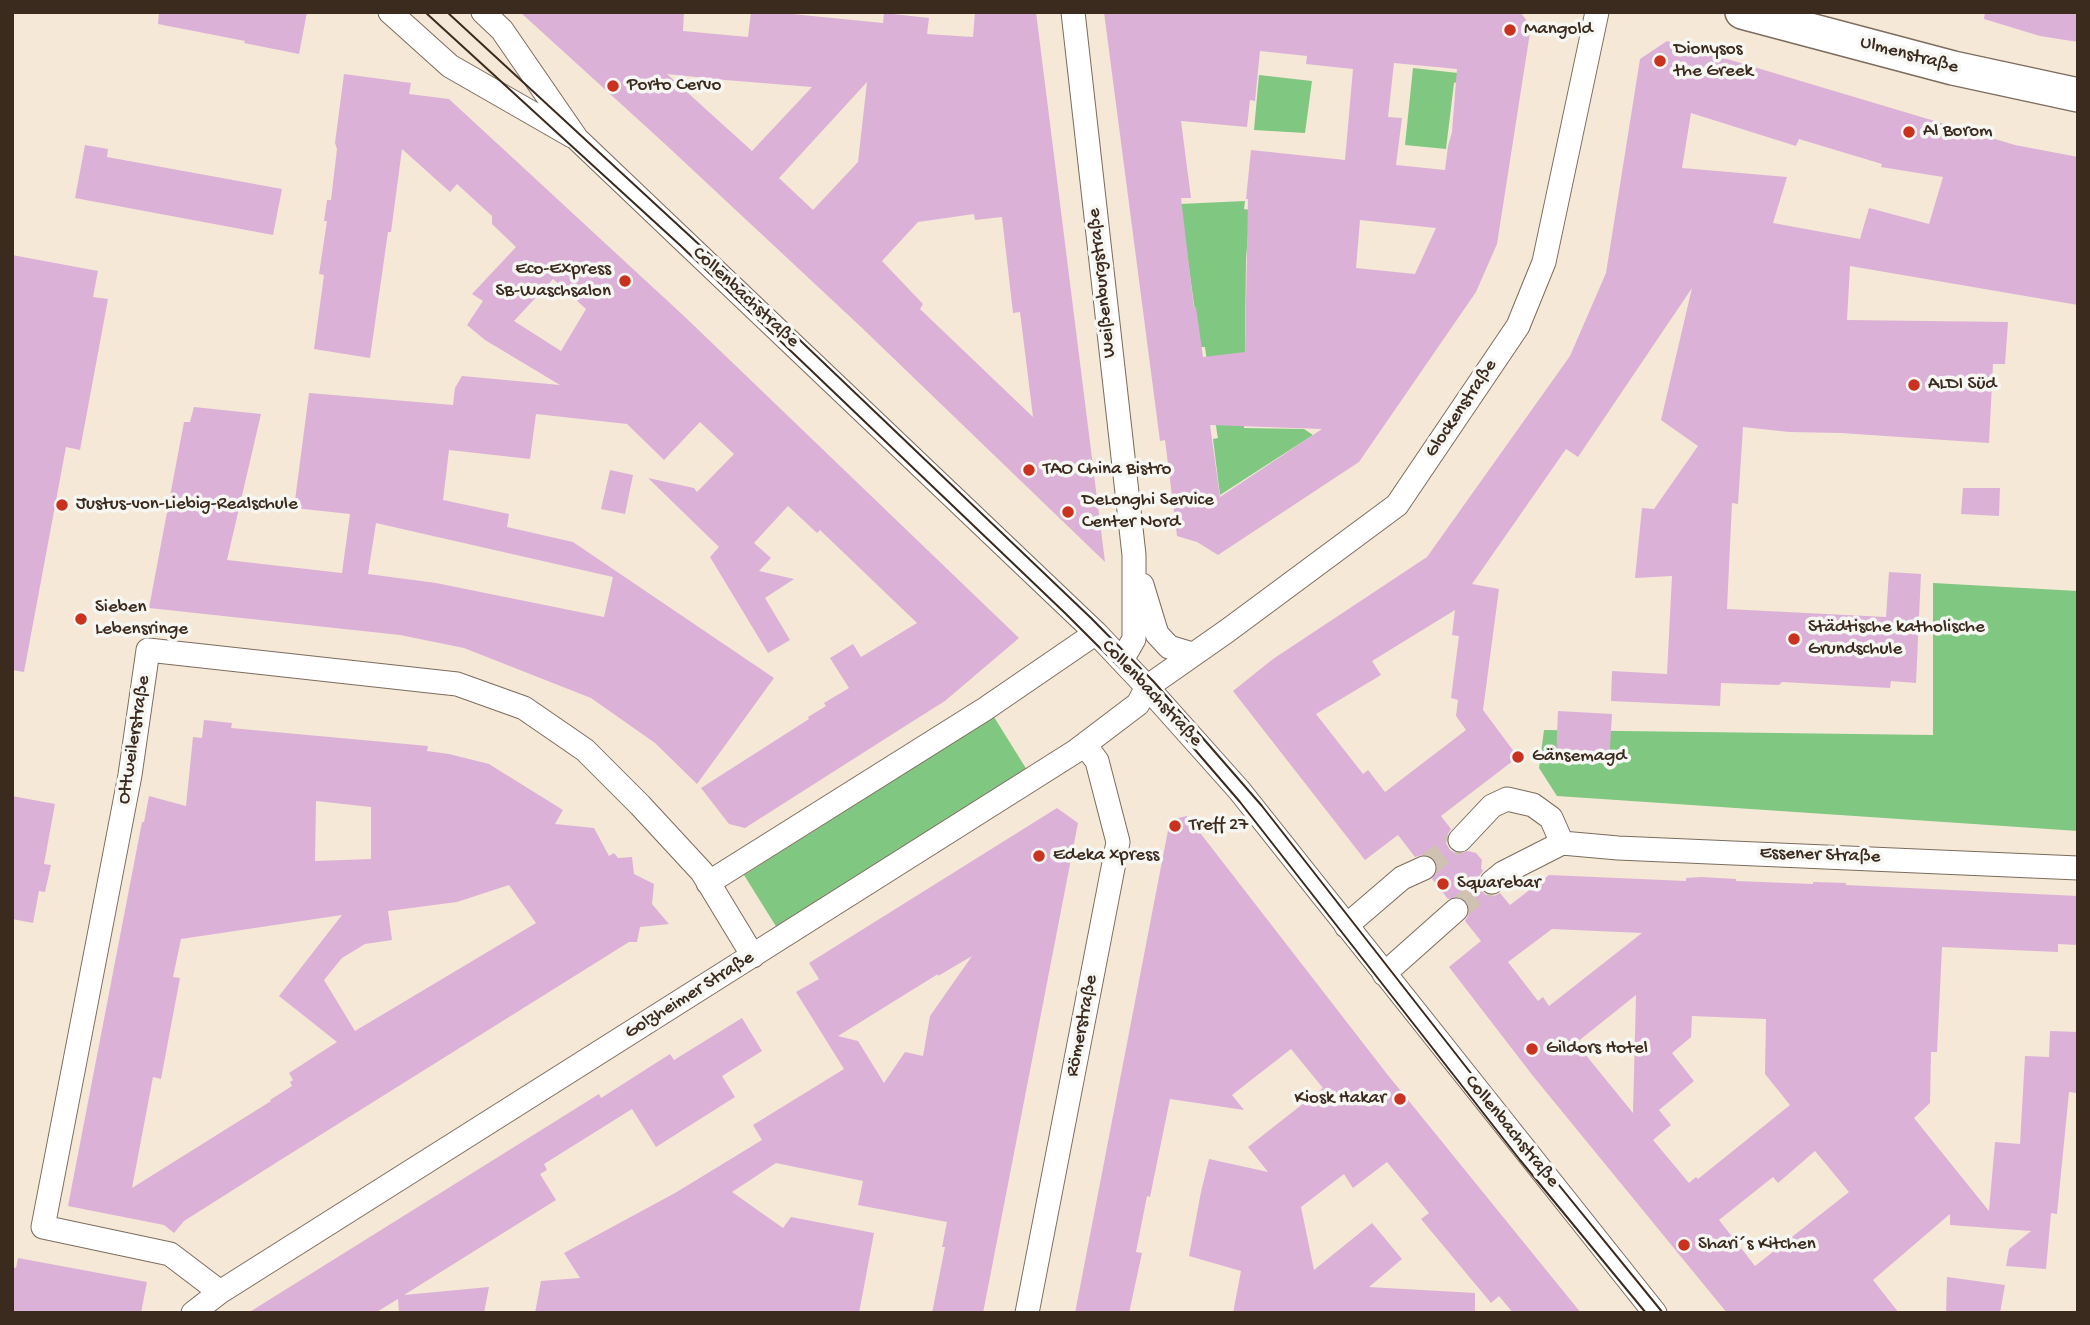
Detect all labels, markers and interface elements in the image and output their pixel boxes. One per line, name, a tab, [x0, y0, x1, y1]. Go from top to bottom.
place label: Mangold	[1524, 19, 1593, 41]
marker: Mangold	[1502, 22, 1518, 38]
street label: Ulmenstraße	[1857, 32, 1961, 80]
place label: Dionysos the Greek	[1674, 39, 1753, 83]
marker: Dionysos the Greek	[1652, 53, 1668, 69]
place label: Porto Cervo	[627, 75, 721, 97]
marker: Porto Cervo	[605, 78, 621, 94]
place label: Al Borom	[1923, 121, 1993, 143]
marker: Al Borom	[1901, 124, 1917, 140]
street label: Weißenburgstraße	[1084, 207, 1122, 359]
street label: Collenbachstraße	[687, 243, 803, 353]
place label: Eco-Express SB-Waschsalon	[496, 259, 611, 303]
marker: Eco-Express SB-Waschsalon	[617, 273, 633, 289]
street label: Glockenstraße	[1421, 356, 1503, 462]
place label: ALDI Süd	[1928, 374, 1996, 396]
marker: ALDI Süd	[1906, 377, 1922, 393]
place label: TAO China Bistro	[1043, 459, 1171, 481]
marker: TAO China Bistro	[1021, 462, 1037, 478]
place label: DeLonghi Service Center Nord	[1082, 490, 1214, 534]
place label: Justus-von-Liebig-Realschule	[76, 494, 298, 516]
marker: Justus-von-Liebig-Realschule	[54, 497, 70, 513]
marker: DeLonghi Service Center Nord	[1060, 504, 1076, 520]
place label: Sieben Lebensringe	[95, 597, 188, 641]
marker: Sieben Lebensringe	[73, 611, 89, 627]
place label: Städtische katholische Grundschule	[1808, 617, 1985, 661]
marker: Städtische katholische Grundschule	[1786, 631, 1802, 647]
street label: Collenbachstraße	[1096, 636, 1206, 752]
street label: Ottweilerstraße	[114, 674, 156, 806]
place label: Gänsemagd	[1532, 746, 1626, 768]
marker: Gänsemagd	[1510, 749, 1526, 765]
place label: Treff 27	[1189, 815, 1248, 837]
marker: Treff 27	[1167, 818, 1183, 834]
street label: Essener Straße	[1759, 842, 1881, 870]
place label: Edeka xpress	[1053, 845, 1159, 867]
marker: Edeka xpress	[1031, 848, 1047, 864]
place label: Squarebar	[1457, 873, 1540, 895]
marker: Squarebar	[1435, 876, 1451, 892]
street label: Golzheimer Straße	[621, 947, 759, 1045]
street label: Römerstraße	[1062, 973, 1104, 1079]
place label: Gildors Hotel	[1546, 1038, 1648, 1060]
marker: Gildors Hotel	[1524, 1041, 1540, 1057]
street label: Collenbachstraße	[1459, 1071, 1563, 1193]
place label: Kiosk Hakar	[1294, 1088, 1386, 1110]
marker: Kiosk Hakar	[1392, 1091, 1408, 1107]
place label: Shari´s Kitchen	[1698, 1234, 1816, 1256]
marker: Shari´s Kitchen	[1676, 1237, 1692, 1253]

